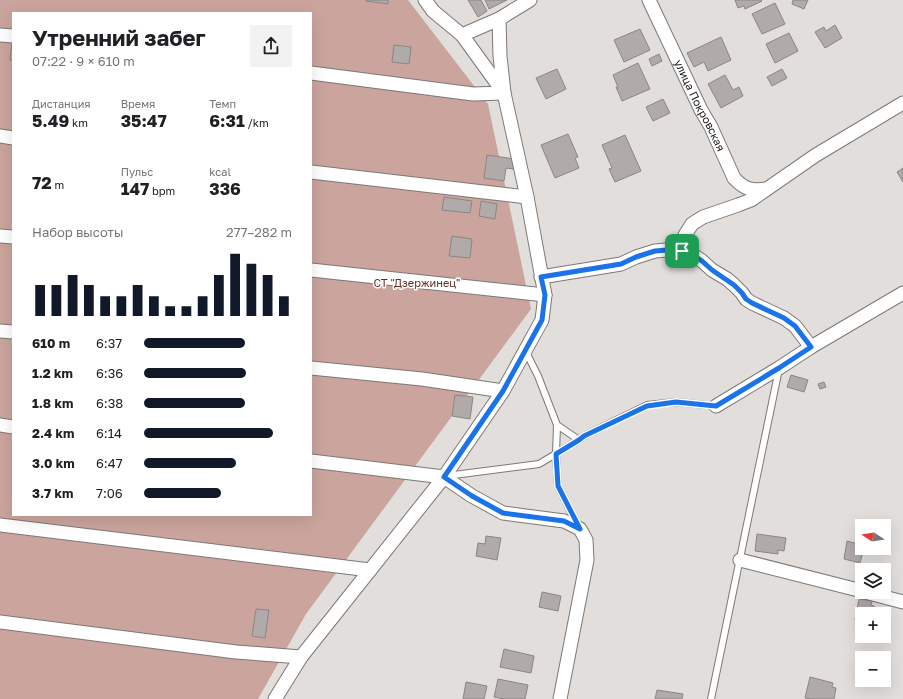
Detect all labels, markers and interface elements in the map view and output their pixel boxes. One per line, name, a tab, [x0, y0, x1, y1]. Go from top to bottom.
text: Утренний забег	[32, 24, 206, 51]
button: share	[250, 25, 292, 67]
text: 07:22 · 9 × 610 m	[32, 53, 135, 69]
street label: улица Покровская	[672, 57, 728, 153]
text: Дистанция	[32, 97, 91, 110]
text: Время	[121, 97, 155, 110]
text: Темп	[209, 97, 236, 110]
text: 5.49	[32, 110, 69, 131]
text: 35:47	[121, 110, 167, 131]
text: 6:31	[209, 110, 245, 131]
text: km	[69, 116, 88, 129]
text: /km	[245, 116, 269, 129]
text: Пульс	[121, 165, 153, 178]
text: kcal	[209, 165, 231, 178]
text: 72	[32, 172, 52, 193]
text: m	[52, 178, 64, 191]
text: 147	[121, 178, 149, 199]
text: 336	[209, 178, 241, 199]
text: bpm	[149, 184, 175, 197]
text: Набор высоты	[32, 224, 123, 240]
text: 277–282 m	[226, 224, 292, 240]
pin	[665, 234, 699, 268]
icon: arrive	[671, 240, 693, 262]
park label: СТ "Дзержинец"	[374, 276, 460, 289]
text: 610 m	[32, 335, 70, 351]
text: 6:37	[96, 335, 122, 351]
text: 1.2 km	[32, 365, 73, 381]
text: 6:36	[96, 365, 123, 381]
text: 1.8 km	[32, 395, 73, 411]
text: 6:38	[96, 395, 123, 411]
text: 2.4 km	[32, 425, 74, 441]
text: 6:14	[96, 425, 122, 441]
text: 3.0 km	[32, 455, 75, 471]
text: 6:47	[96, 455, 123, 471]
text: 3.7 km	[32, 485, 73, 501]
text: 7:06	[96, 485, 123, 501]
north arrow	[855, 519, 891, 555]
map controls	[855, 519, 891, 687]
button: layers	[855, 563, 891, 599]
button: +	[855, 607, 891, 643]
button: −	[855, 651, 891, 687]

